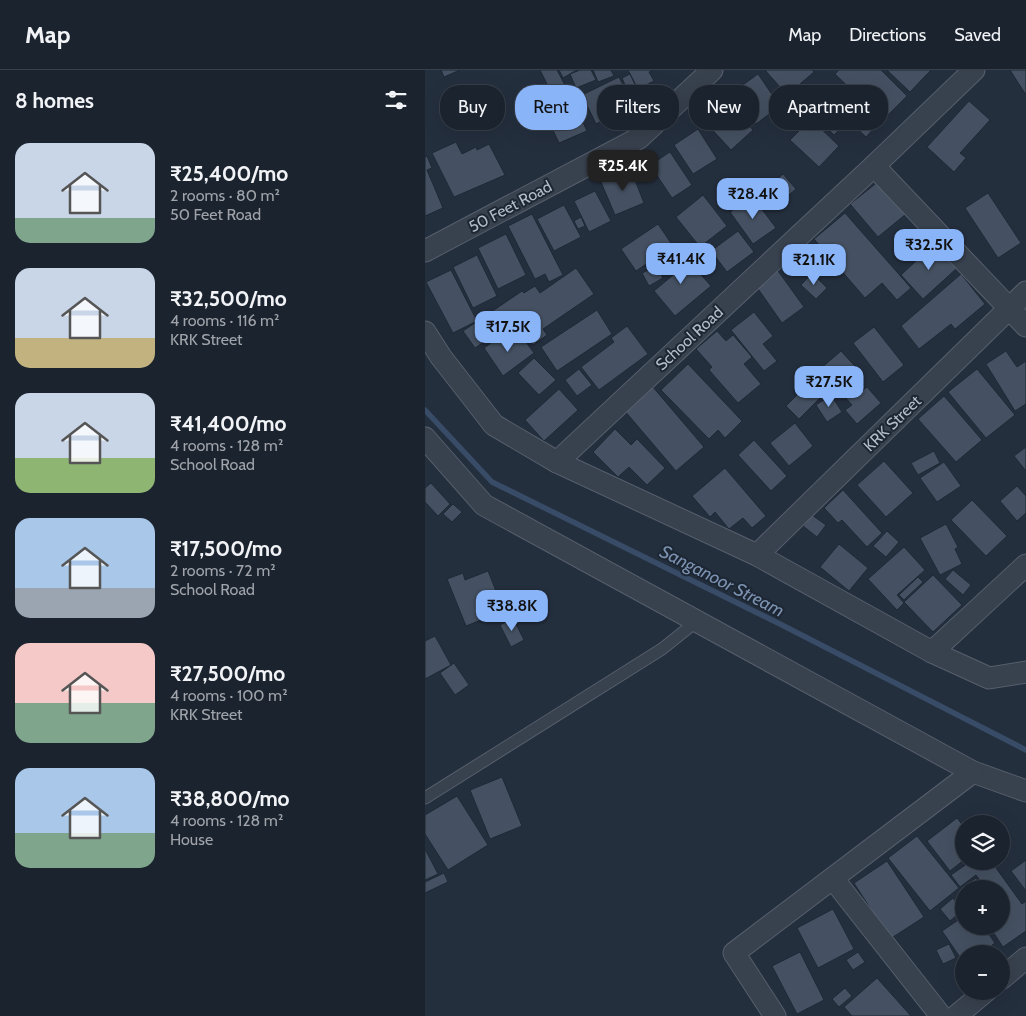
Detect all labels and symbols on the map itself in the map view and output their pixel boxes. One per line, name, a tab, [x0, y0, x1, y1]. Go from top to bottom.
pin: ₹25.4K	[582, 150, 664, 192]
street label: 50 Feet Road	[466, 177, 555, 236]
pin: ₹28.4K	[712, 178, 794, 220]
pin: ₹32.5K	[888, 228, 970, 271]
pin: ₹41.4K	[640, 242, 722, 285]
pin: ₹21.1K	[773, 244, 855, 286]
street label: School Road	[652, 302, 727, 374]
pin: ₹17.5K	[467, 310, 549, 353]
pin: ₹27.5K	[788, 366, 870, 408]
street label: KRK Street	[860, 391, 925, 455]
water label: Sanganoor Stream	[656, 540, 788, 622]
pin: ₹38.8K	[471, 590, 553, 632]

